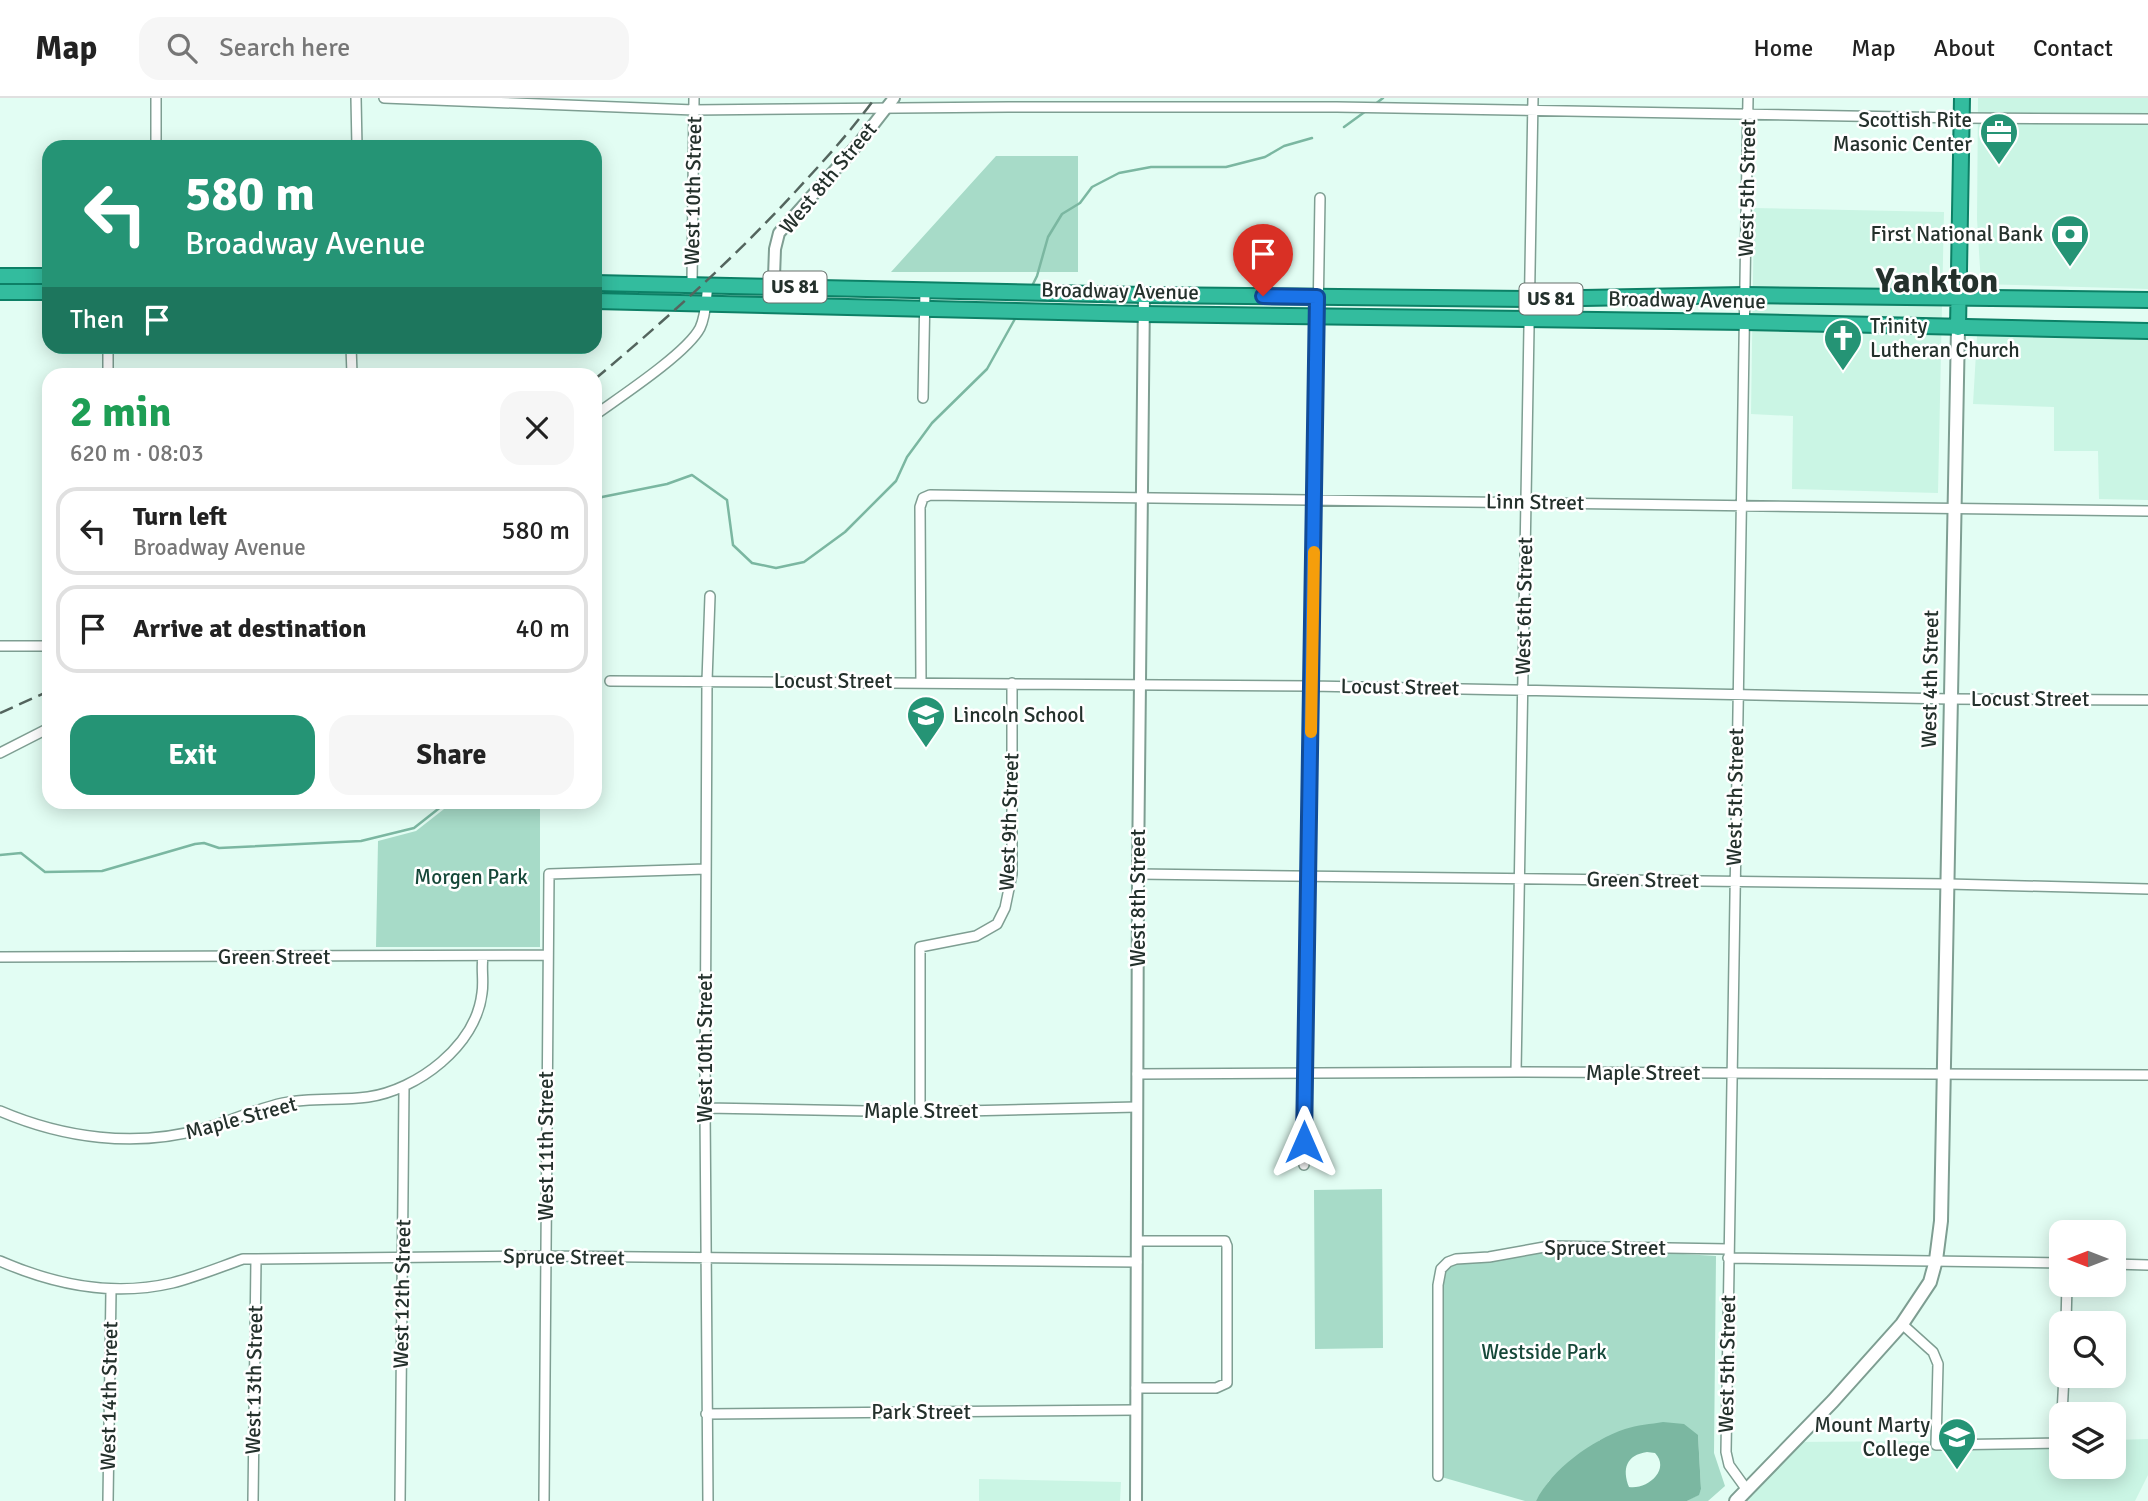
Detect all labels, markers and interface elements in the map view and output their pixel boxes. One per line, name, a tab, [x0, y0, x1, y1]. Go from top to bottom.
search box	[139, 17, 629, 80]
text: Map	[35, 28, 97, 69]
icon: search	[163, 29, 201, 67]
text: Search here	[219, 32, 350, 64]
text: Home	[1753, 33, 1813, 63]
text: Map	[1851, 33, 1896, 63]
text: About	[1934, 33, 1995, 63]
text: Contact	[2033, 33, 2113, 63]
place label: Scottish Rite Masonic Center	[1833, 107, 1972, 157]
office icon: Scottish Rite Masonic Center	[1978, 111, 2020, 166]
street label: West 10th Street	[679, 116, 707, 266]
street label: West 8th Street	[774, 117, 882, 239]
street label: West 5th Street	[1733, 119, 1761, 257]
text: 580 m	[185, 164, 315, 224]
icon: left	[70, 168, 161, 259]
bank icon: First National Bank	[2049, 213, 2091, 268]
place label: First National Bank	[1870, 221, 2043, 247]
text: Broadway Avenue	[185, 224, 425, 263]
pin	[1233, 224, 1293, 296]
icon: arrive	[1244, 235, 1282, 273]
district label: Yankton	[1875, 259, 1998, 302]
road number: US 81	[764, 272, 826, 302]
street label: Broadway Avenue	[1041, 277, 1199, 305]
road number: US 81	[1520, 284, 1582, 314]
street label: Broadway Avenue	[1608, 286, 1766, 314]
icon: arrive	[138, 301, 176, 339]
text: Then	[70, 304, 124, 336]
place label: Trinity Lutheran Church	[1870, 313, 2020, 363]
church icon: Trinity Lutheran Church	[1822, 317, 1864, 372]
text: 2 min	[70, 387, 171, 438]
button: close	[500, 391, 574, 465]
text: 620 m · 08:03	[70, 439, 204, 468]
street label: Linn Street	[1486, 488, 1584, 516]
text: Turn left	[133, 501, 227, 533]
icon: left	[74, 512, 112, 550]
text: 580 m	[501, 515, 570, 547]
text: Broadway Avenue	[133, 533, 306, 562]
street label: West 6th Street	[1510, 537, 1538, 675]
icon: arrive	[74, 610, 112, 648]
street label: West 4th Street	[1916, 610, 1944, 748]
text: Arrive at destination	[133, 613, 366, 645]
text: 40 m	[515, 613, 570, 645]
street label: Locust Street	[774, 668, 892, 694]
street label: Locust Street	[1340, 673, 1460, 701]
street label: Locust Street	[1971, 686, 2089, 712]
school or university icon: Lincoln School	[905, 694, 947, 749]
place label: Lincoln School	[953, 702, 1085, 728]
button: Exit	[70, 715, 315, 795]
button: Share	[329, 715, 574, 795]
street label: West 5th Street	[1721, 728, 1749, 866]
street label: West 9th Street	[994, 753, 1024, 891]
street label: West 8th Street	[1125, 829, 1151, 967]
park label: Morgen Park	[414, 864, 528, 890]
street label: Green Street	[1586, 866, 1700, 894]
street label: Green Street	[218, 944, 330, 970]
street label: West 10th Street	[692, 973, 718, 1123]
street label: Maple Street	[1586, 1060, 1700, 1086]
street label: West 11th Street	[533, 1071, 559, 1221]
street label: Maple Street	[182, 1091, 300, 1145]
street label: Maple Street	[864, 1098, 978, 1124]
position arrow	[1267, 1105, 1341, 1179]
street label: West 12th Street	[388, 1219, 416, 1369]
north arrow	[2049, 1220, 2126, 1297]
map controls	[2049, 1220, 2126, 1479]
street label: Spruce Street	[1544, 1235, 1666, 1261]
street label: Spruce Street	[503, 1243, 625, 1271]
street label: West 5th Street	[1713, 1295, 1741, 1433]
street label: West 13th Street	[240, 1305, 268, 1455]
button: search	[2049, 1311, 2126, 1388]
street label: West 14th Street	[95, 1321, 123, 1471]
park label: Westside Park	[1481, 1339, 1607, 1365]
street label: Park Street	[871, 1399, 971, 1425]
button: layers	[2049, 1402, 2126, 1479]
place label: Mount Marty College	[1814, 1412, 1930, 1462]
school or university icon: Mount Marty College	[1936, 1416, 1978, 1471]

